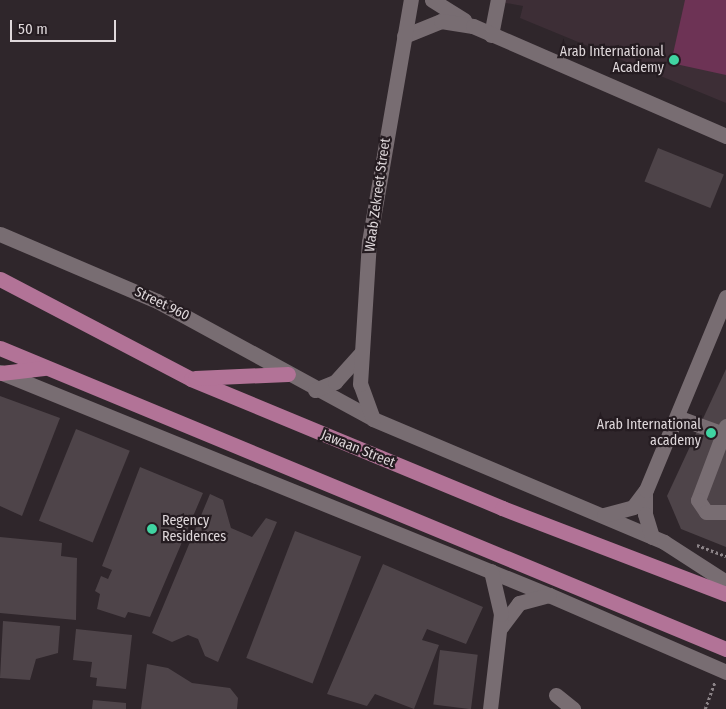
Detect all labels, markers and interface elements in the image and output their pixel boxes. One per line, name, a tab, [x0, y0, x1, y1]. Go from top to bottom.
scale bar	[12, 10, 119, 42]
text: 50 m	[18, 20, 48, 38]
place label: Arab International Academy	[560, 44, 664, 76]
marker: Arab International Academy	[668, 54, 680, 66]
street label: Waab Zekreet Street	[362, 137, 394, 253]
street label: Street 960	[132, 284, 192, 324]
place label: Arab International academy	[597, 417, 701, 450]
street label: Jawaan Street	[319, 427, 397, 471]
marker: Arab International academy	[705, 427, 717, 439]
place label: Regency Residences	[162, 513, 226, 546]
marker: Regency Residences	[146, 523, 158, 535]

